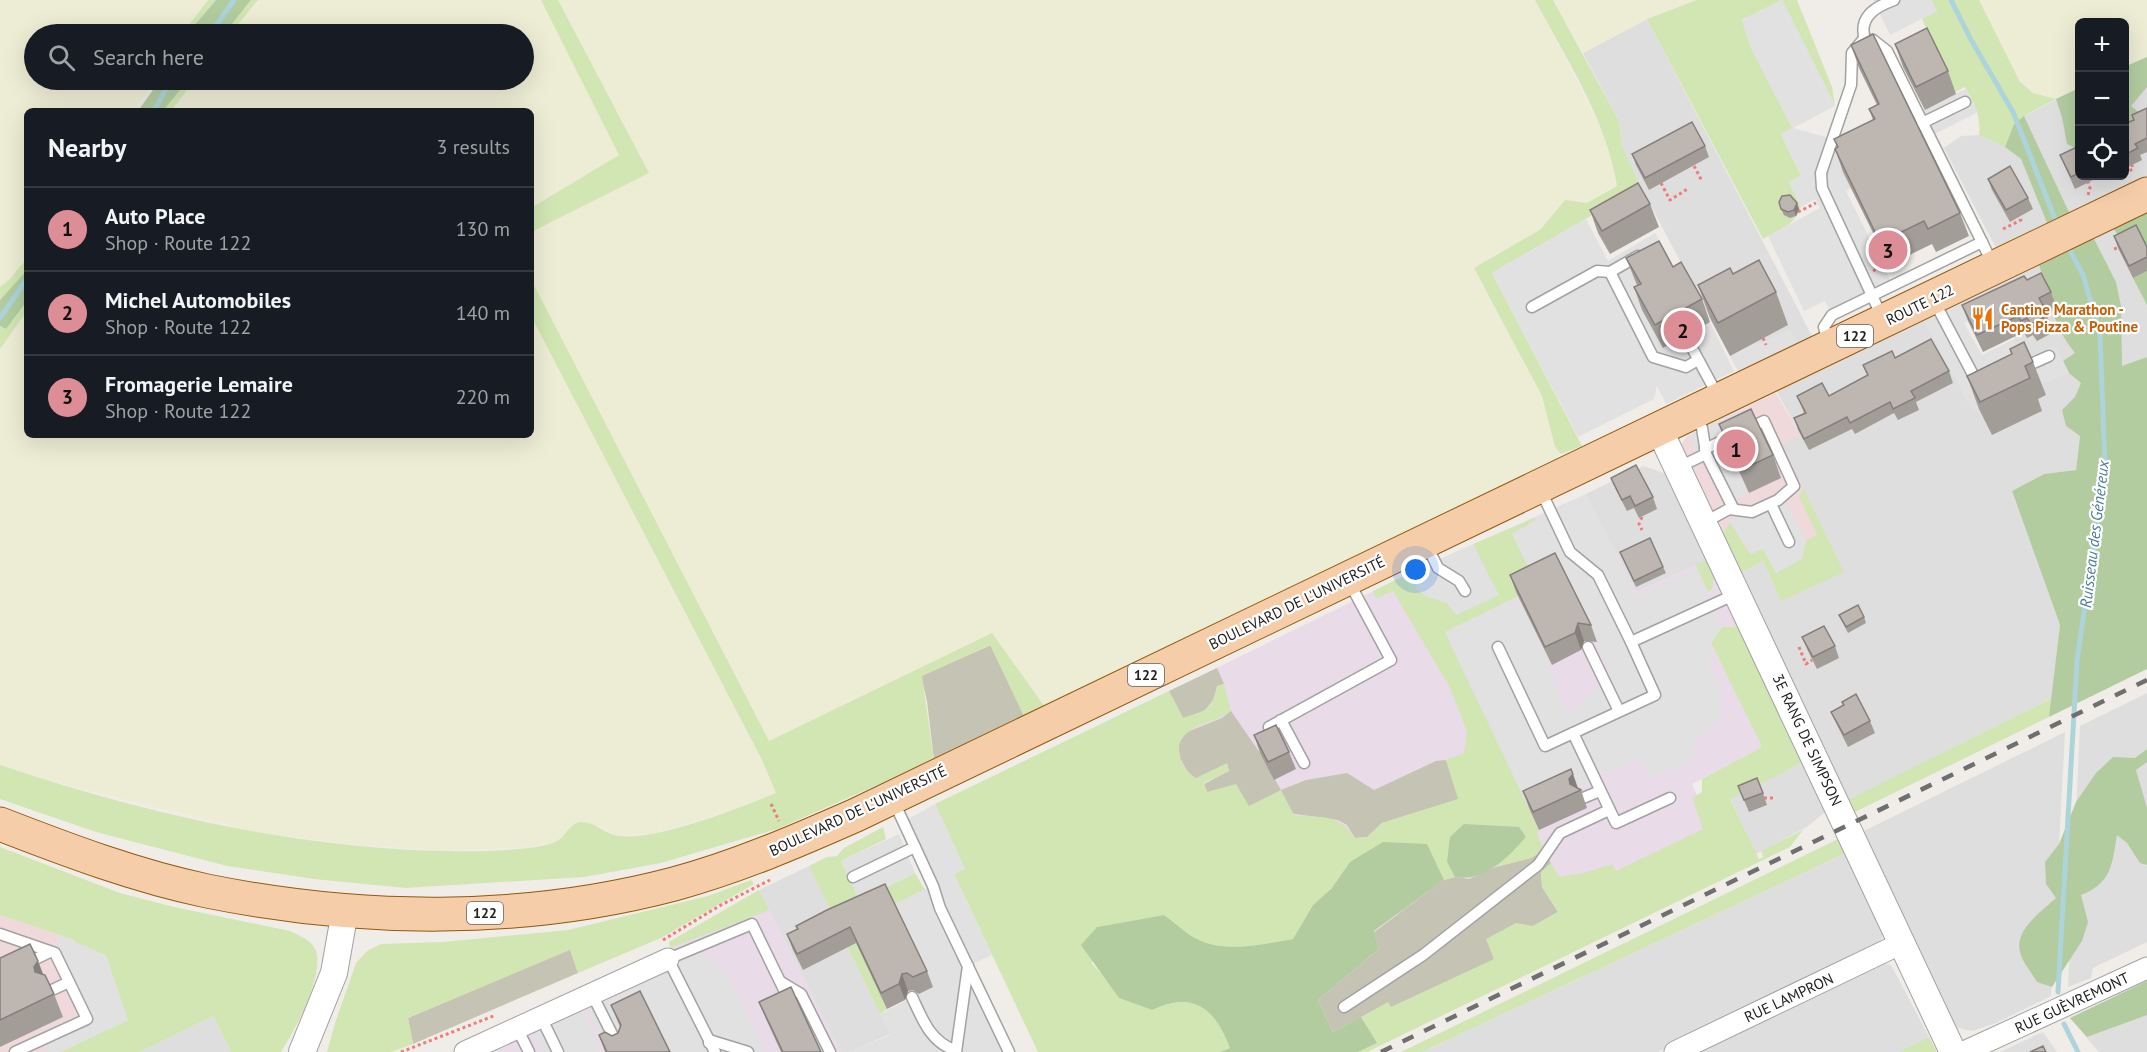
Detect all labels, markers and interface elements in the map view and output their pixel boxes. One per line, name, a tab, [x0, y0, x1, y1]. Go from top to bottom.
map controls	[2075, 18, 2129, 180]
button: +	[2075, 18, 2129, 72]
search box	[24, 24, 534, 90]
icon: search	[45, 41, 78, 74]
text: Search here	[93, 43, 204, 71]
button: −	[2075, 72, 2129, 126]
button: locate	[2075, 126, 2129, 180]
text: Nearby	[48, 131, 126, 164]
text: 3 results	[437, 134, 510, 160]
text: Auto Place	[105, 202, 205, 230]
text: 1	[62, 216, 73, 242]
text: 130 m	[456, 216, 510, 242]
pin: 3	[1868, 228, 1908, 272]
text: Shop · Route 122	[105, 230, 251, 256]
street label: ROUTE 122	[1883, 280, 1957, 329]
text: Michel Automobiles	[105, 286, 291, 314]
text: 2	[62, 300, 73, 326]
text: 140 m	[456, 300, 510, 326]
place label: Cantine Marathon - Pops Pizza & Poutine	[2001, 300, 2139, 336]
restaurant icon: Cantine Marathon - Pops Pizza & Poutine	[1970, 306, 1996, 332]
pin: 2	[1664, 308, 1702, 352]
text: Shop · Route 122	[105, 314, 251, 340]
road number: 122	[1837, 325, 1873, 347]
text: Fromagerie Lemaire	[105, 370, 293, 398]
text: 3	[62, 384, 73, 410]
text: 220 m	[456, 384, 510, 410]
text: Shop · Route 122	[105, 398, 251, 424]
pin: 1	[1716, 426, 1756, 472]
water label: Ruisseau des Généreux	[2075, 458, 2113, 609]
street label: BOULEVARD DE L'UNIVERSITÉ	[1206, 552, 1388, 653]
your location	[1401, 555, 1430, 584]
road number: 122	[1128, 664, 1164, 686]
street label: 3E RANG DE SIMPSON	[1769, 671, 1846, 809]
street label: BOULEVARD DE L'UNIVERSITÉ	[766, 761, 949, 860]
road number: 122	[467, 902, 503, 924]
street label: RUE GUÈVREMONT	[2012, 967, 2133, 1037]
street label: RUE LAMPRON	[1741, 969, 1836, 1026]

